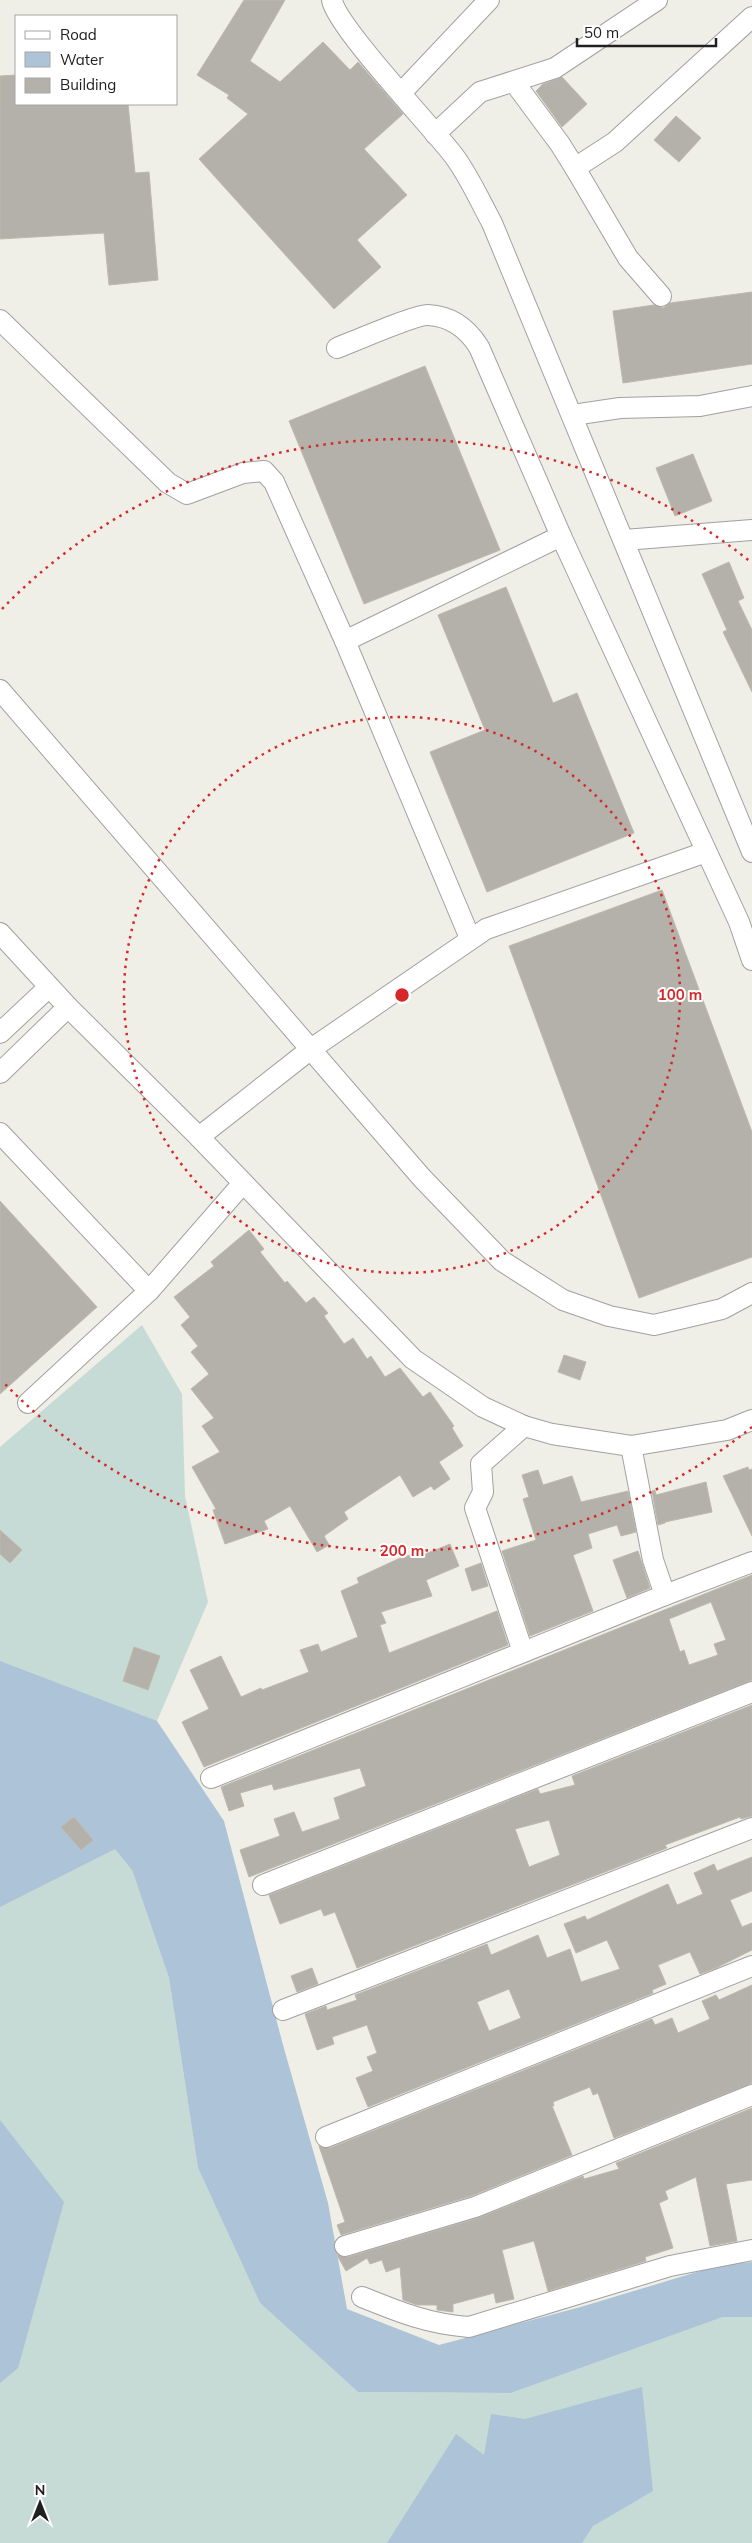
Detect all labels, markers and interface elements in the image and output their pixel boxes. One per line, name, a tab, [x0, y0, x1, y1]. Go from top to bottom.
legend	[15, 15, 178, 105]
scale bar	[577, 15, 716, 47]
text: 50 m	[584, 23, 619, 42]
text: Road	[60, 25, 97, 44]
text: Water	[60, 50, 104, 69]
text: Building	[60, 75, 116, 94]
text: 100 m	[658, 985, 702, 1004]
centre of rings	[393, 986, 411, 1004]
text: 200 m	[380, 1541, 424, 1560]
north arrow	[15, 2478, 65, 2528]
text: N	[35, 2481, 45, 2499]

